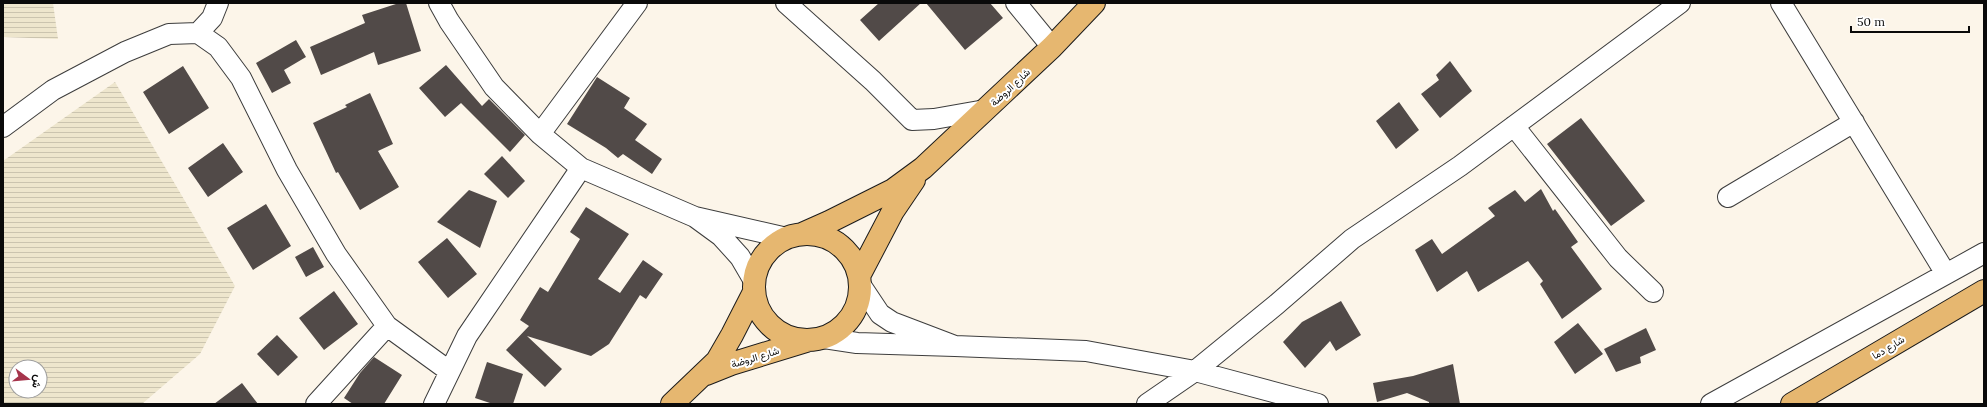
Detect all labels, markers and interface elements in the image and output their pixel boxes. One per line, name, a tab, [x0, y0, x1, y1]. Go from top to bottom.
scale bar	[1851, 8, 1969, 34]
text: 50 m	[1857, 14, 1885, 29]
street label: شارع الروضة	[988, 66, 1033, 109]
street label: شارع دما	[1870, 333, 1907, 362]
street label: شارع الروضة	[730, 344, 781, 371]
north arrow	[8, 359, 48, 399]
text: ش	[29, 373, 46, 390]

